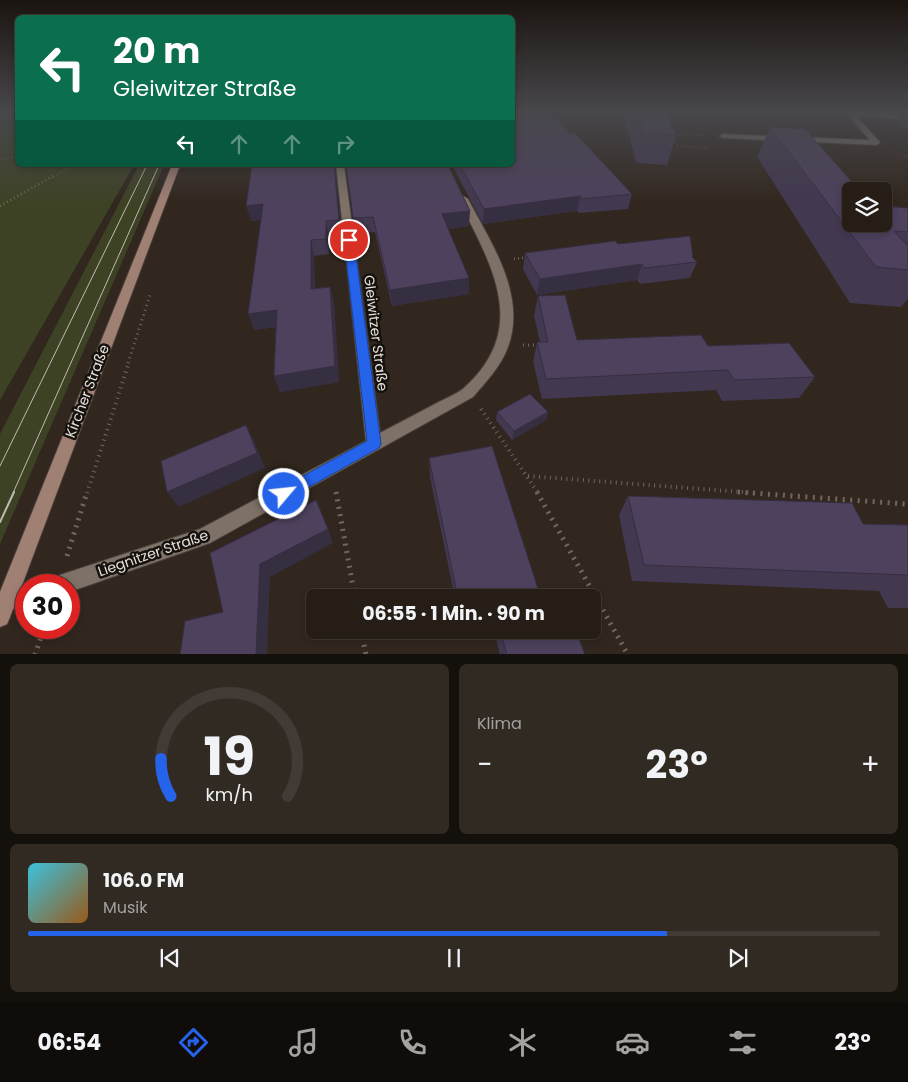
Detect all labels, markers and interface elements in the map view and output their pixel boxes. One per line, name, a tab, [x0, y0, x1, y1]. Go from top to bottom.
text: 20 m	[113, 26, 200, 75]
icon: left	[30, 35, 95, 100]
text: Gleiwitzer Straße	[113, 73, 296, 104]
icon: left	[172, 130, 200, 158]
icon: ahead	[225, 130, 253, 158]
icon: ahead	[278, 130, 306, 158]
icon: right	[331, 130, 359, 158]
map controls	[842, 182, 892, 232]
button: layers	[842, 182, 892, 232]
pin	[328, 219, 370, 261]
icon: arrive	[335, 226, 363, 254]
street label: Gleiwitzer Straße	[359, 274, 393, 392]
street label: Kircher Straße	[60, 341, 114, 441]
position arrow	[257, 467, 309, 519]
street label: Liegnitzer Straße	[95, 525, 211, 581]
speed limit sign: 30	[15, 574, 80, 639]
text: 06:55 · 1 Min. · 90 m	[362, 600, 545, 627]
text: Klima	[477, 712, 522, 735]
text: 19	[204, 720, 255, 793]
text: 23°	[646, 738, 708, 791]
text: −	[477, 745, 492, 784]
text: +	[861, 745, 880, 784]
text: km/h	[206, 782, 253, 807]
text: 106.0 FM	[103, 867, 184, 894]
text: Musik	[103, 896, 148, 919]
icon: previous	[156, 944, 184, 972]
icon: pause	[440, 944, 468, 972]
icon: next	[724, 944, 752, 972]
icon: directions	[176, 1025, 211, 1060]
icon: music	[286, 1025, 321, 1060]
icon: phone	[395, 1025, 430, 1060]
icon: climate	[505, 1025, 540, 1060]
icon: car	[615, 1025, 650, 1060]
icon: filters	[725, 1025, 760, 1060]
text: 06:54	[37, 1027, 101, 1058]
text: 23°	[835, 1027, 871, 1058]

